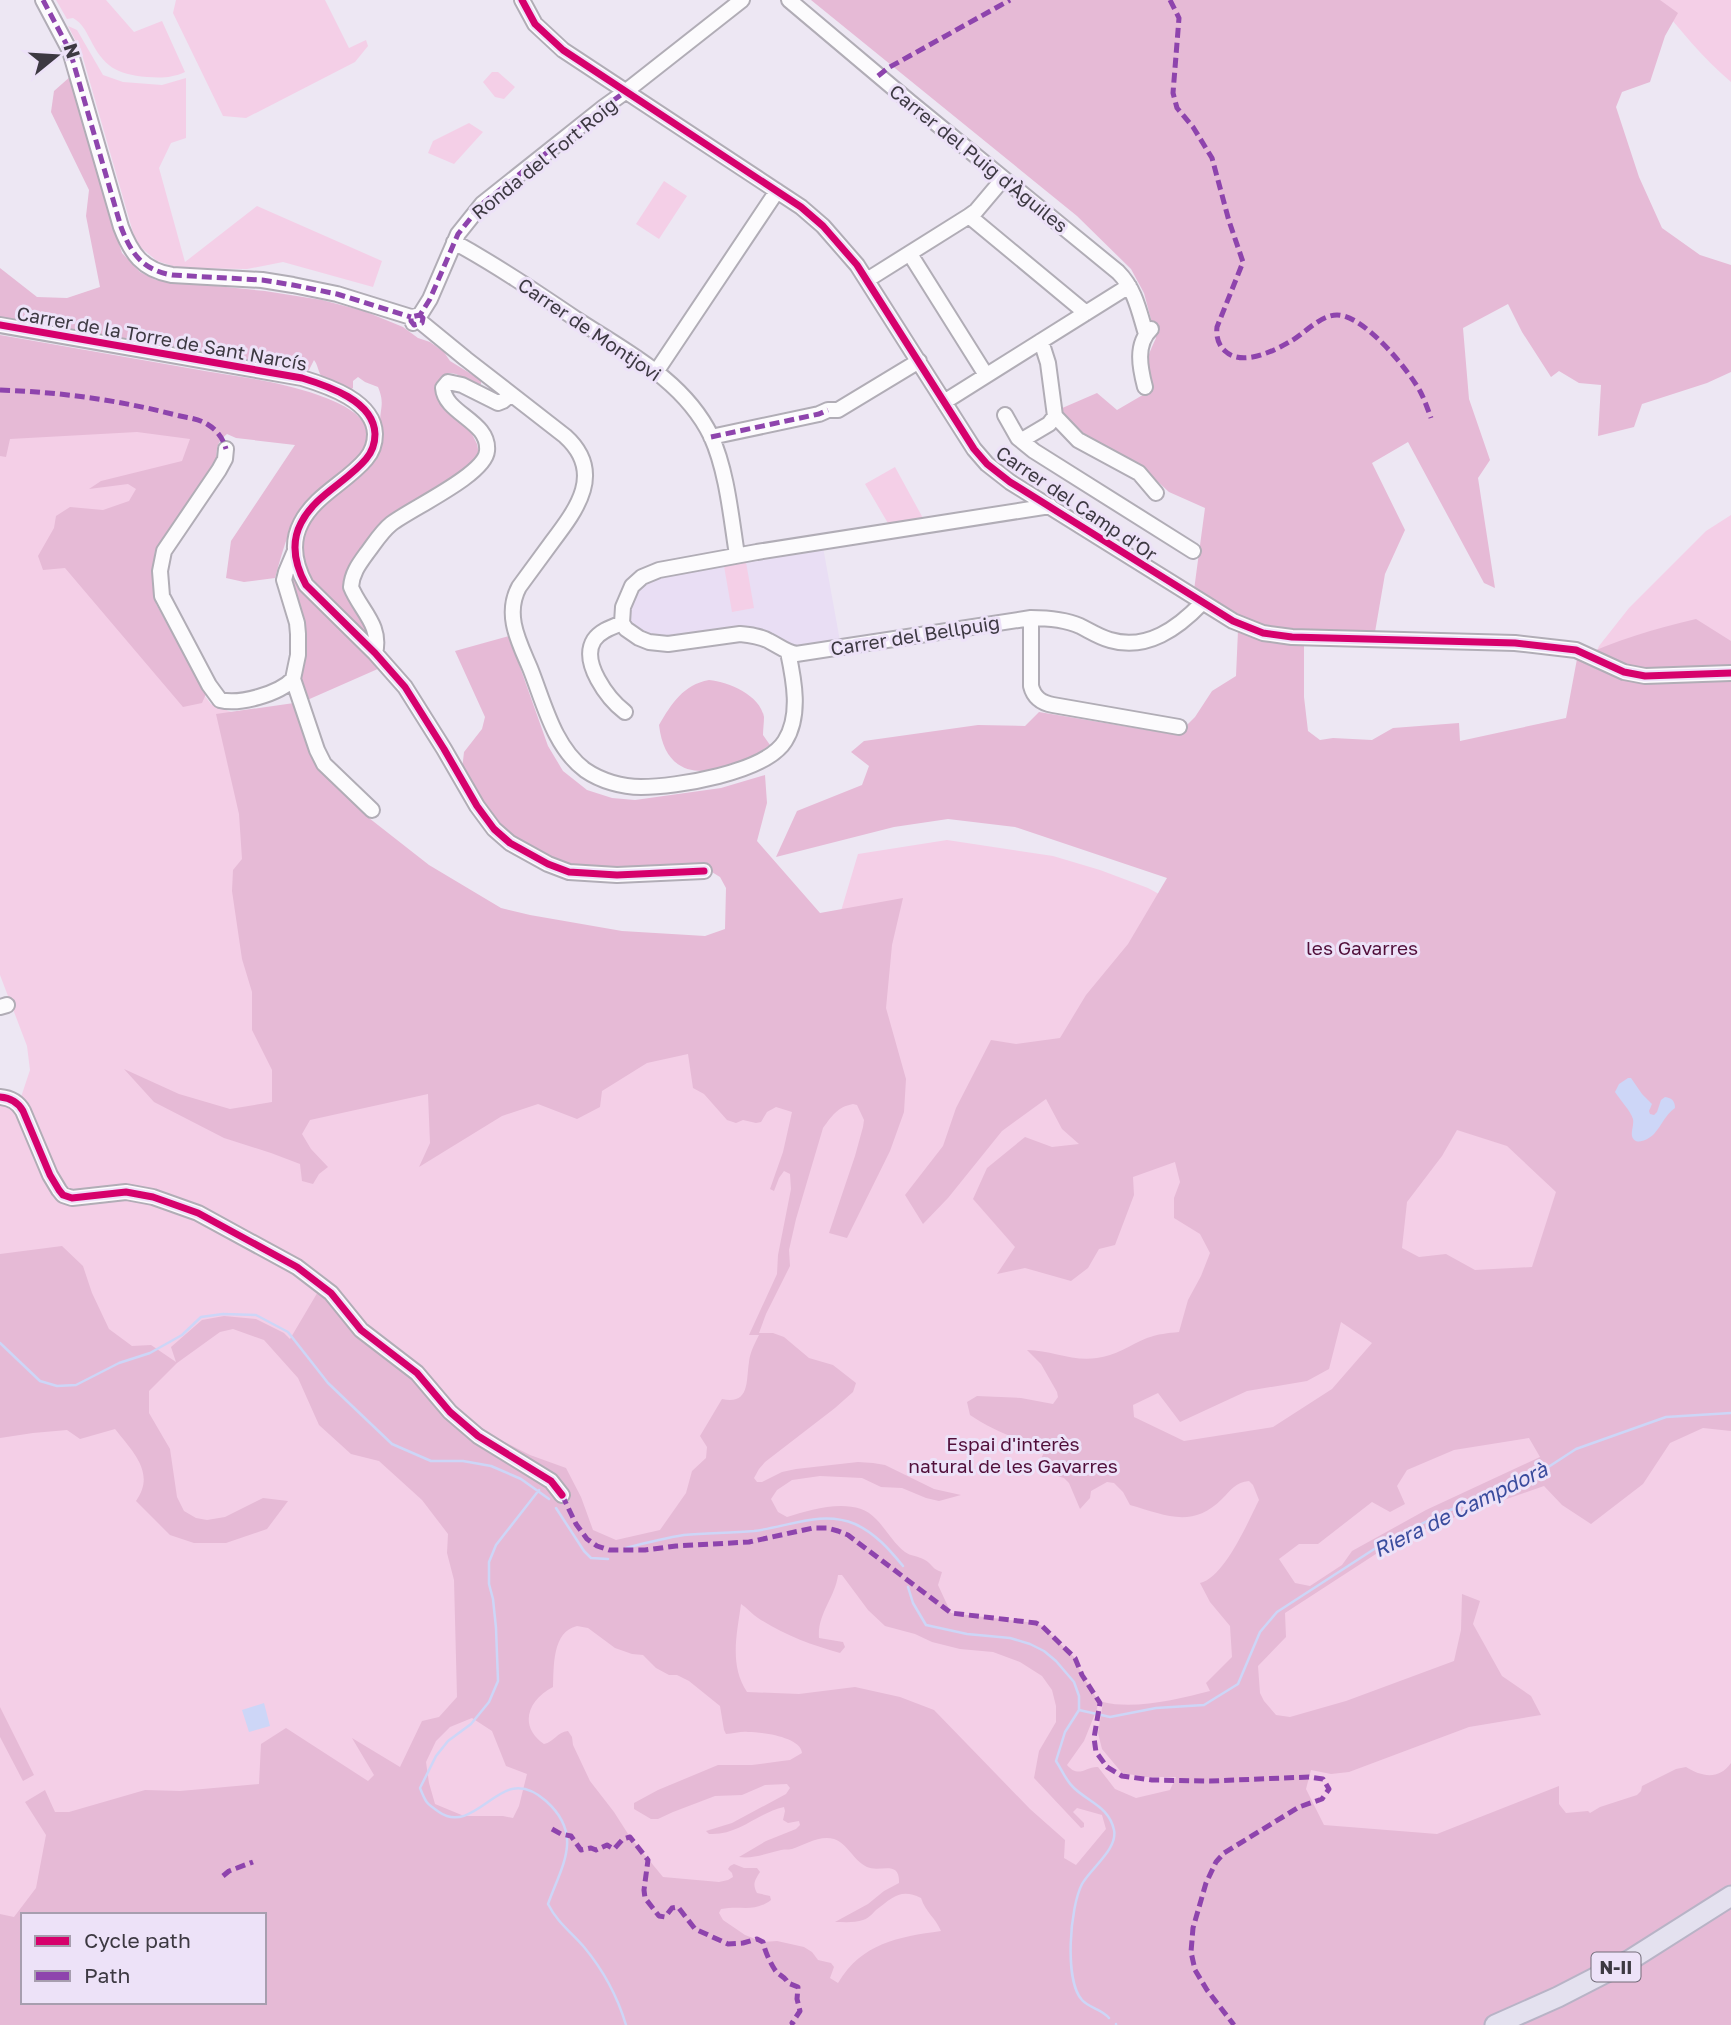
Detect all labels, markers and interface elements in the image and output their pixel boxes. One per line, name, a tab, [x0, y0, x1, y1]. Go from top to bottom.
north arrow	[21, 21, 91, 91]
text: N	[59, 40, 86, 61]
street label: Carrer del Puig d'Àguiles	[885, 79, 1073, 237]
street label: Ronda del Fort Roig	[467, 92, 621, 224]
street label: Carrer de Montjovi	[514, 273, 666, 385]
street label: Carrer de la Torre de Sant Narcís	[15, 301, 309, 375]
street label: Carrer del Camp d'Or	[992, 441, 1162, 566]
street label: Carrer del Bellpuig	[829, 610, 1001, 660]
park label: les Gavarres	[1306, 936, 1418, 959]
park label: Espai d'interès natural de les Gavarres	[908, 1432, 1118, 1477]
water label: Riera de Campdorà	[1369, 1455, 1552, 1562]
legend	[21, 1913, 266, 2004]
text: Cycle path	[84, 1927, 191, 1953]
road number: N-II	[1592, 1952, 1640, 1982]
text: Path	[84, 1962, 131, 1988]

